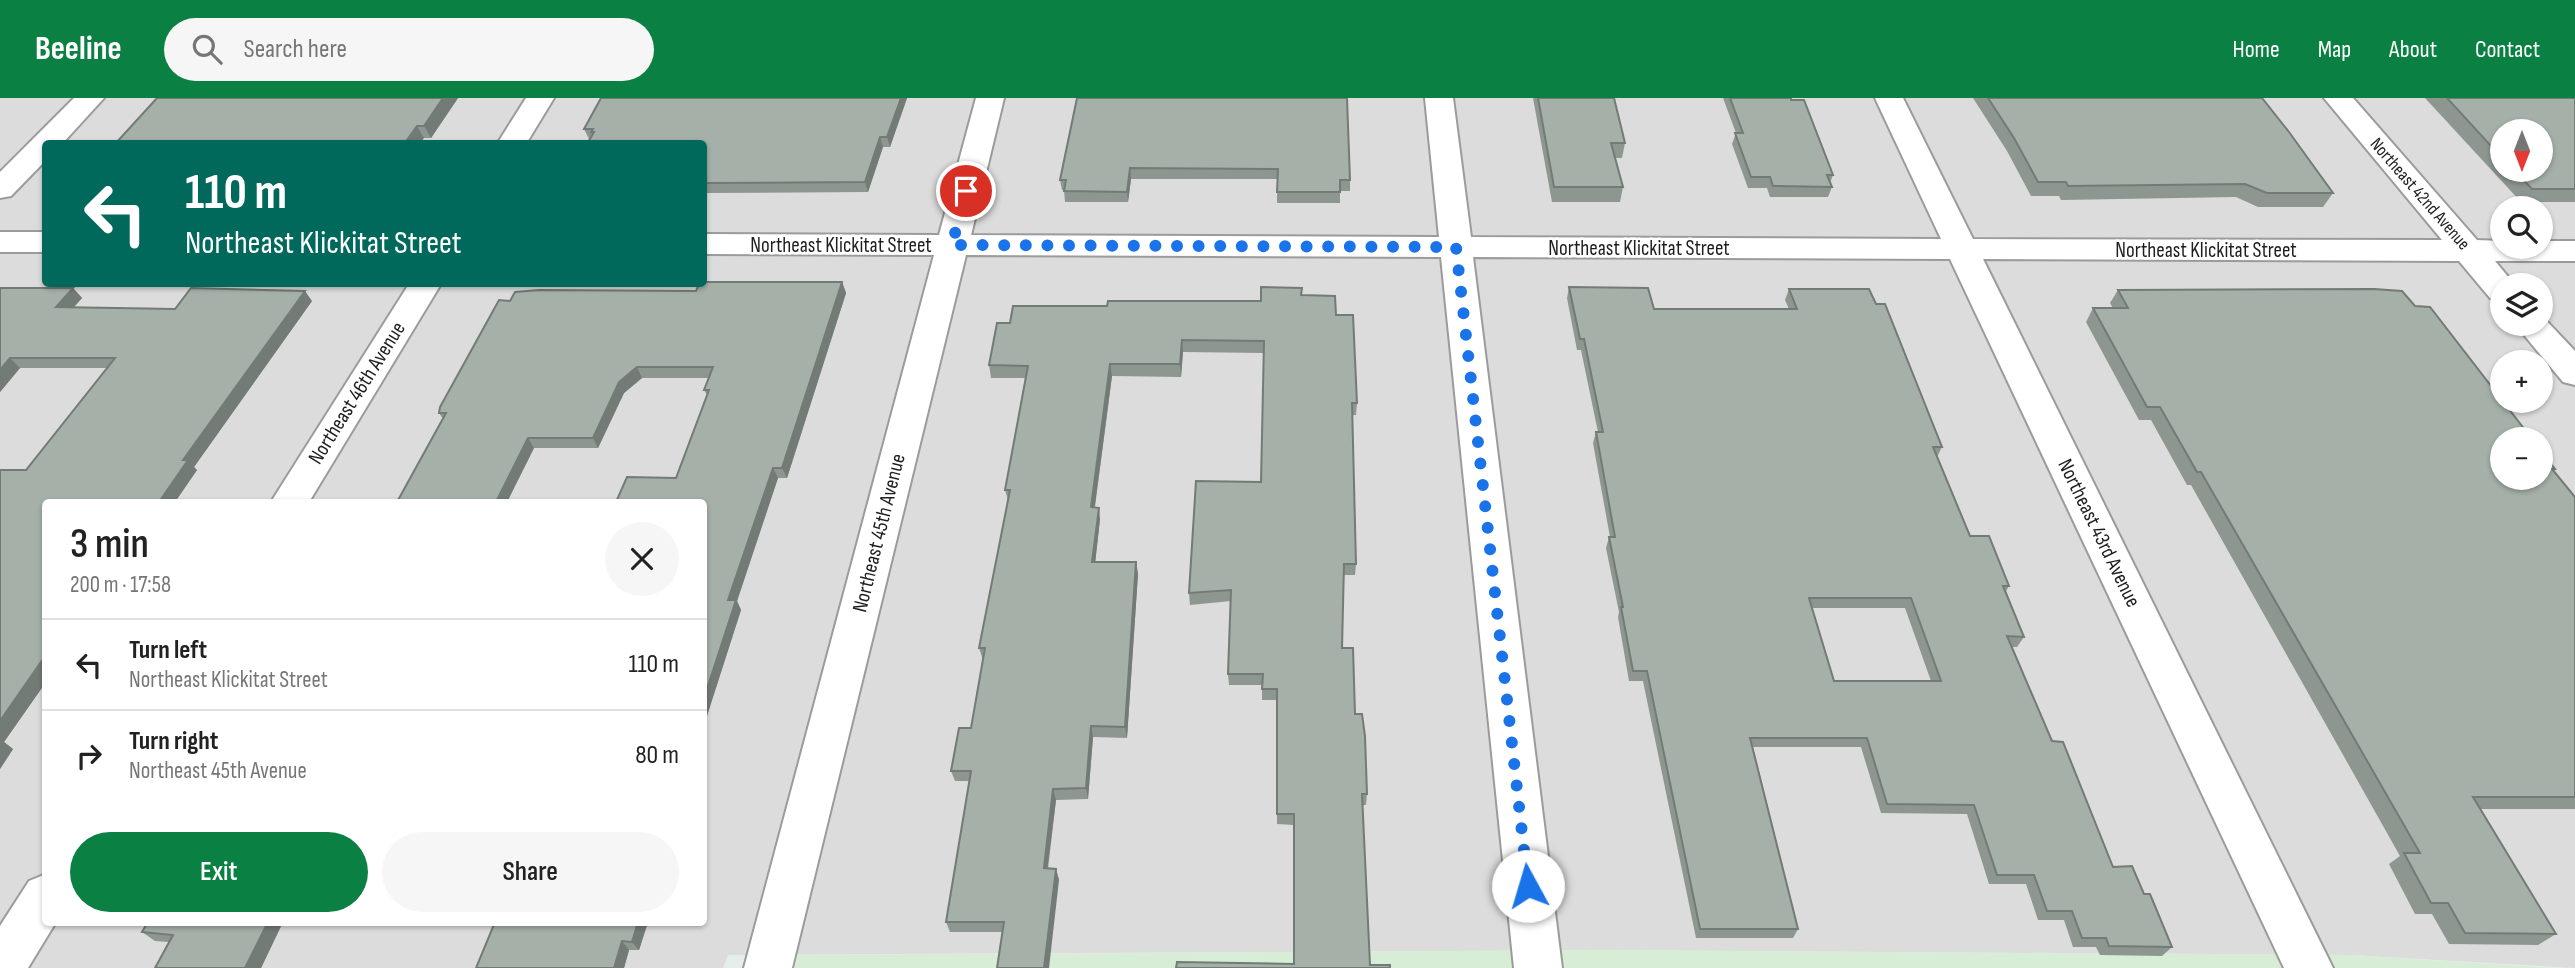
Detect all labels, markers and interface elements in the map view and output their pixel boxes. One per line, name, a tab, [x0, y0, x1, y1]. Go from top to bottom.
search box	[164, 18, 654, 81]
text: Beeline	[35, 29, 122, 69]
icon: search	[188, 30, 226, 68]
text: Search here	[244, 34, 347, 65]
text: Home	[2232, 35, 2280, 64]
text: Map	[2318, 35, 2351, 64]
text: About	[2389, 35, 2437, 64]
text: Contact	[2475, 35, 2540, 64]
north arrow	[2490, 119, 2553, 182]
map controls	[2490, 119, 2553, 490]
street label: Northeast 42nd Avenue	[2366, 134, 2474, 254]
pin	[936, 161, 996, 221]
text: 110 m	[185, 164, 287, 223]
icon: left	[70, 168, 161, 259]
icon: arrive	[947, 172, 985, 210]
button: search	[2490, 196, 2553, 259]
text: Northeast Klickitat Street	[185, 224, 462, 263]
street label: Northeast Klickitat Street	[750, 233, 932, 258]
street label: Northeast Klickitat Street	[1548, 236, 1730, 261]
street label: Northeast Klickitat Street	[2115, 238, 2297, 263]
button: layers	[2490, 273, 2553, 336]
street label: Northeast 46th Avenue	[303, 317, 411, 469]
button: +	[2490, 350, 2553, 413]
button: −	[2490, 427, 2553, 490]
street label: Northeast 45th Avenue	[847, 451, 911, 615]
street label: Northeast 43rd Avenue	[2052, 455, 2146, 611]
text: 3 min	[70, 519, 149, 570]
button: close	[605, 522, 679, 596]
text: 200 m · 17:58	[70, 571, 171, 599]
text: Turn left	[129, 635, 207, 666]
icon: left	[70, 646, 108, 684]
text: 110 m	[628, 649, 679, 680]
text: Northeast Klickitat Street	[129, 666, 328, 694]
text: Turn right	[129, 726, 218, 757]
icon: right	[70, 737, 108, 775]
text: 80 m	[635, 740, 679, 771]
text: Northeast 45th Avenue	[129, 757, 307, 785]
button: Exit	[70, 832, 368, 912]
button: Share	[382, 832, 679, 912]
position arrow	[1491, 849, 1565, 923]

